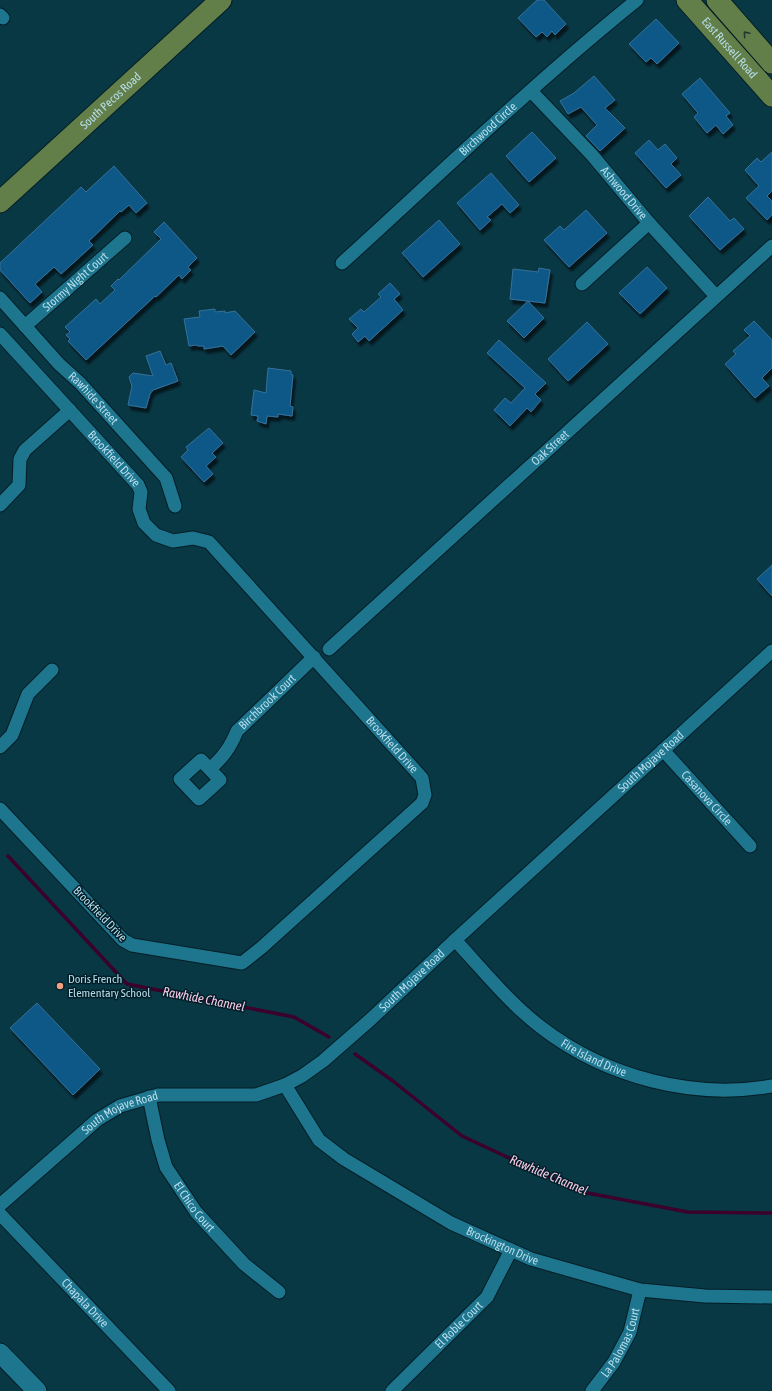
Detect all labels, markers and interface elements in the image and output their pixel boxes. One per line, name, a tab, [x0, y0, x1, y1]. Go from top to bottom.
street label: East Russell Road	[699, 15, 760, 81]
one-way arrow	[744, 31, 751, 39]
street label: South Pecos Road	[77, 69, 144, 132]
street label: Birchwood Circle	[456, 100, 519, 159]
street label: Ashwood Drive	[598, 164, 650, 222]
street label: Stormy Night Court	[40, 249, 111, 314]
street label: Rawhide Street	[66, 369, 121, 428]
street label: Oak Street	[528, 427, 572, 468]
street label: Brookfield Drive	[85, 428, 143, 490]
street label: Birchbrook Court	[236, 671, 299, 732]
street label: Brookfield Drive	[363, 714, 421, 776]
street label: South Mojave Road	[615, 728, 687, 795]
street label: Casanova Circle	[678, 768, 735, 828]
street label: Brookfield Drive	[70, 884, 130, 944]
street label: South Mojave Road	[376, 947, 447, 1015]
place label: Doris French Elementary School	[68, 972, 151, 1000]
marker: Doris French Elementary School	[55, 981, 65, 991]
water label: Rawhide Channel	[162, 984, 246, 1014]
street label: Fire Island Drive	[558, 1036, 628, 1080]
street label: South Mojave Road	[79, 1088, 160, 1137]
water label: Rawhide Channel	[508, 1152, 590, 1198]
street label: El Chico Court	[171, 1179, 218, 1235]
street label: Brockington Drive	[464, 1224, 540, 1268]
street label: Chapala Drive	[59, 1276, 111, 1330]
street label: El Roble Court	[432, 1298, 486, 1351]
street label: La Palomas Court	[598, 1306, 643, 1380]

